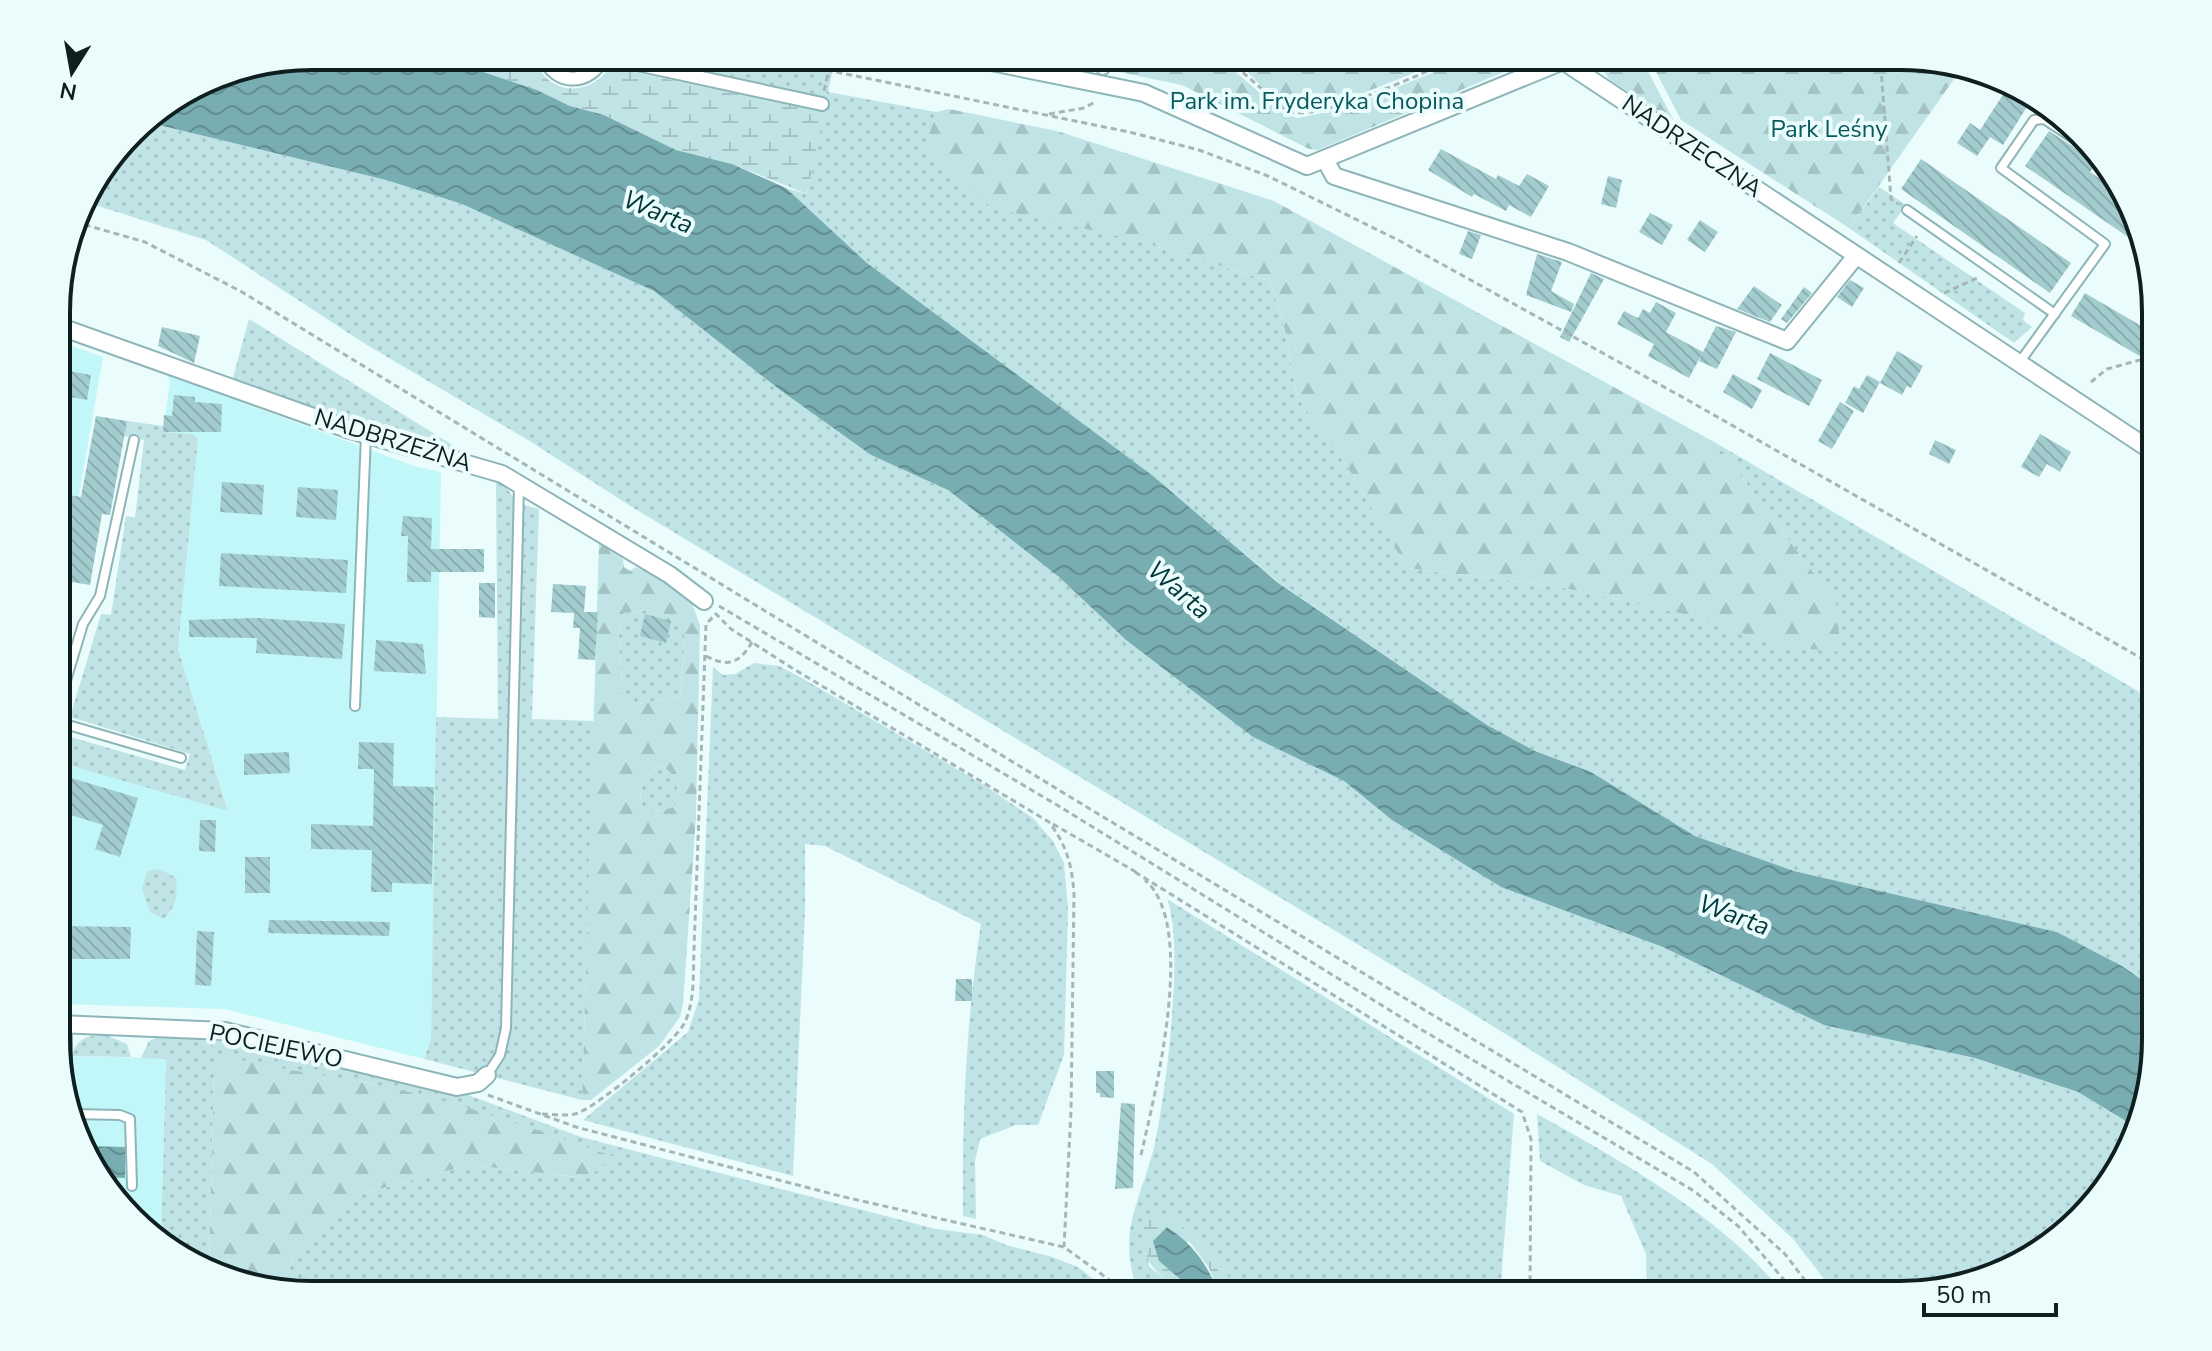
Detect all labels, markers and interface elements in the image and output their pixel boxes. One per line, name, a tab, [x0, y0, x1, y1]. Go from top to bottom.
north arrow	[32, 32, 112, 112]
text: N	[57, 74, 79, 107]
park label: Park im. Fryderyka Chopina	[1170, 85, 1464, 117]
street label: NADRZECZNA	[1616, 87, 1769, 205]
park label: Park Leśny	[1770, 113, 1888, 145]
water label: Warta	[617, 181, 699, 243]
street label: NADBRZEŻNA	[310, 401, 476, 479]
water label: Warta	[1140, 553, 1218, 627]
water label: Warta	[1693, 886, 1775, 944]
street label: POCIEJEWO	[206, 1016, 346, 1076]
scale bar	[1924, 1267, 2056, 1317]
text: 50 m	[1936, 1279, 1992, 1311]

